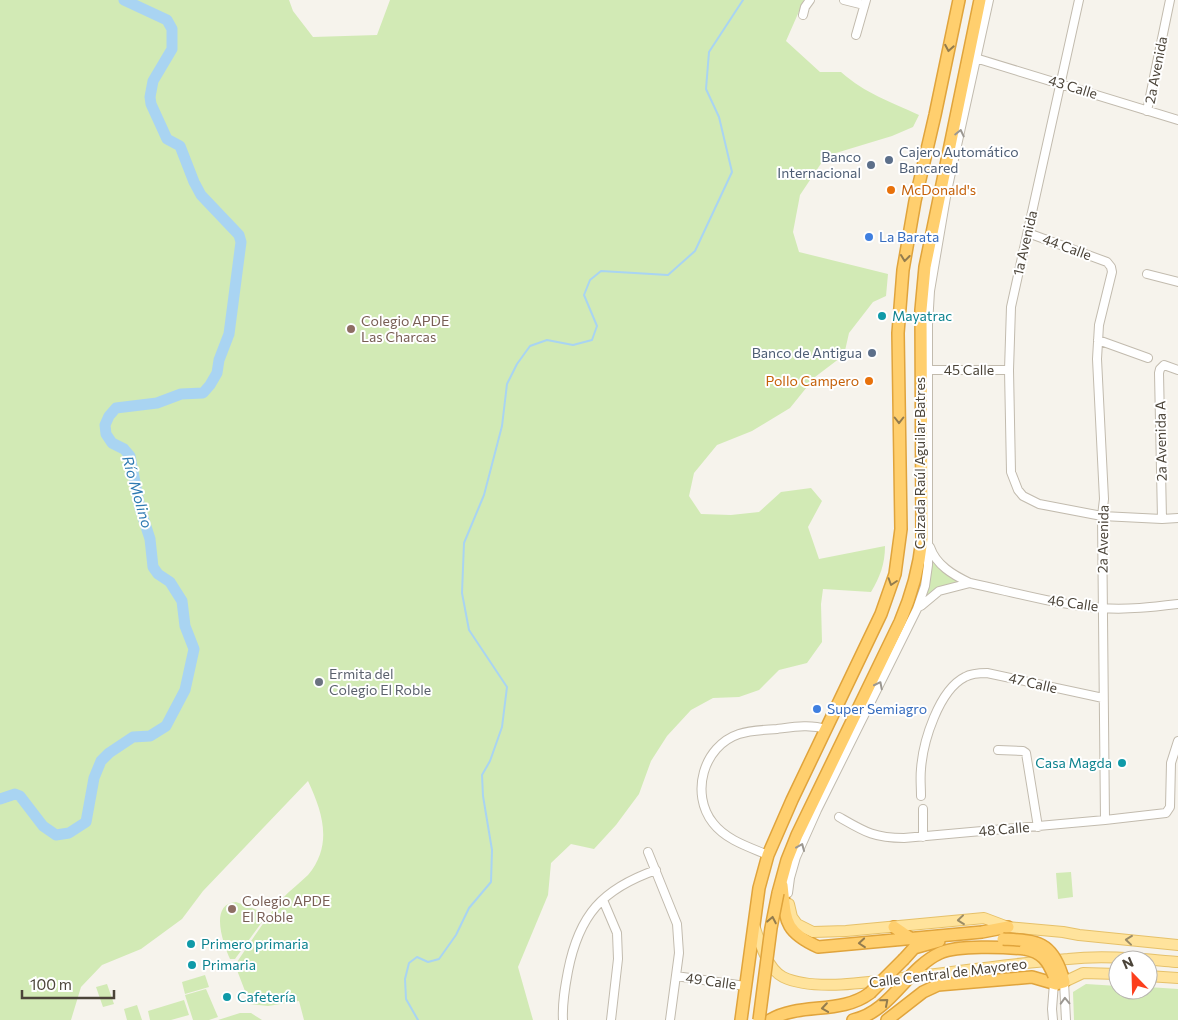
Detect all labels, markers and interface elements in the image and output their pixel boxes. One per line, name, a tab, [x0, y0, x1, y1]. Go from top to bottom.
street label: 2a Avenida	[1141, 35, 1170, 105]
one-way arrow	[944, 43, 954, 52]
street label: 43 Calle	[1047, 71, 1100, 102]
one-way arrow	[954, 129, 965, 138]
place label: Cajero Automático Bancared	[899, 143, 1019, 176]
place label: Banco Internacional	[777, 148, 861, 181]
marker: Cajero Automático Bancared	[883, 154, 895, 166]
marker: Banco Internacional	[865, 159, 877, 171]
place label: McDonald's	[901, 181, 976, 198]
marker: McDonald's	[885, 184, 897, 196]
street label: 1a Avenida	[1009, 209, 1040, 277]
place label: La Barata	[879, 228, 939, 245]
street label: 44 Calle	[1040, 230, 1094, 263]
marker: La Barata	[863, 231, 875, 243]
one-way arrow	[900, 254, 911, 262]
place label: Mayatrac	[892, 307, 952, 324]
marker: Mayatrac	[876, 310, 888, 322]
place label: Colegio APDE Las Charcas	[361, 312, 449, 345]
marker: Colegio APDE Las Charcas	[345, 323, 357, 335]
place label: Banco de Antigua	[752, 344, 862, 361]
marker: Banco de Antigua	[866, 347, 878, 359]
street label: 45 Calle	[944, 361, 994, 378]
place label: Pollo Campero	[765, 372, 859, 389]
marker: Pollo Campero	[863, 375, 875, 387]
street label: Calzada Raúl Aguilar Batres	[911, 377, 928, 549]
street label: 2a Avenida A	[1151, 400, 1170, 481]
one-way arrow	[894, 417, 904, 425]
water label: Río Molino	[119, 454, 157, 530]
street label: 2a Avenida	[1093, 505, 1112, 573]
one-way arrow	[888, 577, 898, 586]
street label: 46 Calle	[1047, 591, 1100, 614]
place label: Ermita del Colegio El Roble	[329, 665, 431, 698]
street label: 47 Calle	[1007, 669, 1059, 696]
marker: Ermita del Colegio El Roble	[313, 676, 325, 688]
one-way arrow	[873, 681, 883, 690]
place label: Super Semiagro	[827, 700, 927, 717]
marker: Super Semiagro	[811, 703, 823, 715]
place label: Casa Magda	[1035, 754, 1112, 771]
marker: Casa Magda	[1116, 757, 1128, 769]
street label: 48 Calle	[978, 818, 1030, 839]
one-way arrow	[794, 843, 805, 852]
place label: Colegio APDE El Roble	[242, 892, 330, 925]
marker: Colegio APDE El Roble	[226, 903, 238, 915]
one-way arrow	[957, 914, 965, 925]
one-way arrow	[767, 915, 777, 924]
place label: Primero primaria	[201, 935, 309, 952]
one-way arrow	[1125, 935, 1133, 946]
one-way arrow	[857, 937, 865, 948]
marker: Primero primaria	[185, 938, 197, 950]
north arrow	[1108, 950, 1158, 1000]
text: N	[1120, 953, 1136, 972]
street label: Calle Central de Mayoreo	[868, 954, 1028, 991]
place label: Primaria	[202, 956, 256, 973]
marker: Primaria	[186, 959, 198, 971]
scale bar	[22, 968, 115, 1000]
street label: 49 Calle	[685, 969, 738, 992]
text: 100 m	[30, 975, 72, 993]
place label: Cafetería	[237, 988, 296, 1005]
marker: Cafetería	[221, 991, 233, 1003]
one-way arrow	[1059, 997, 1070, 1005]
one-way arrow	[879, 999, 888, 1008]
one-way arrow	[820, 1002, 828, 1013]

